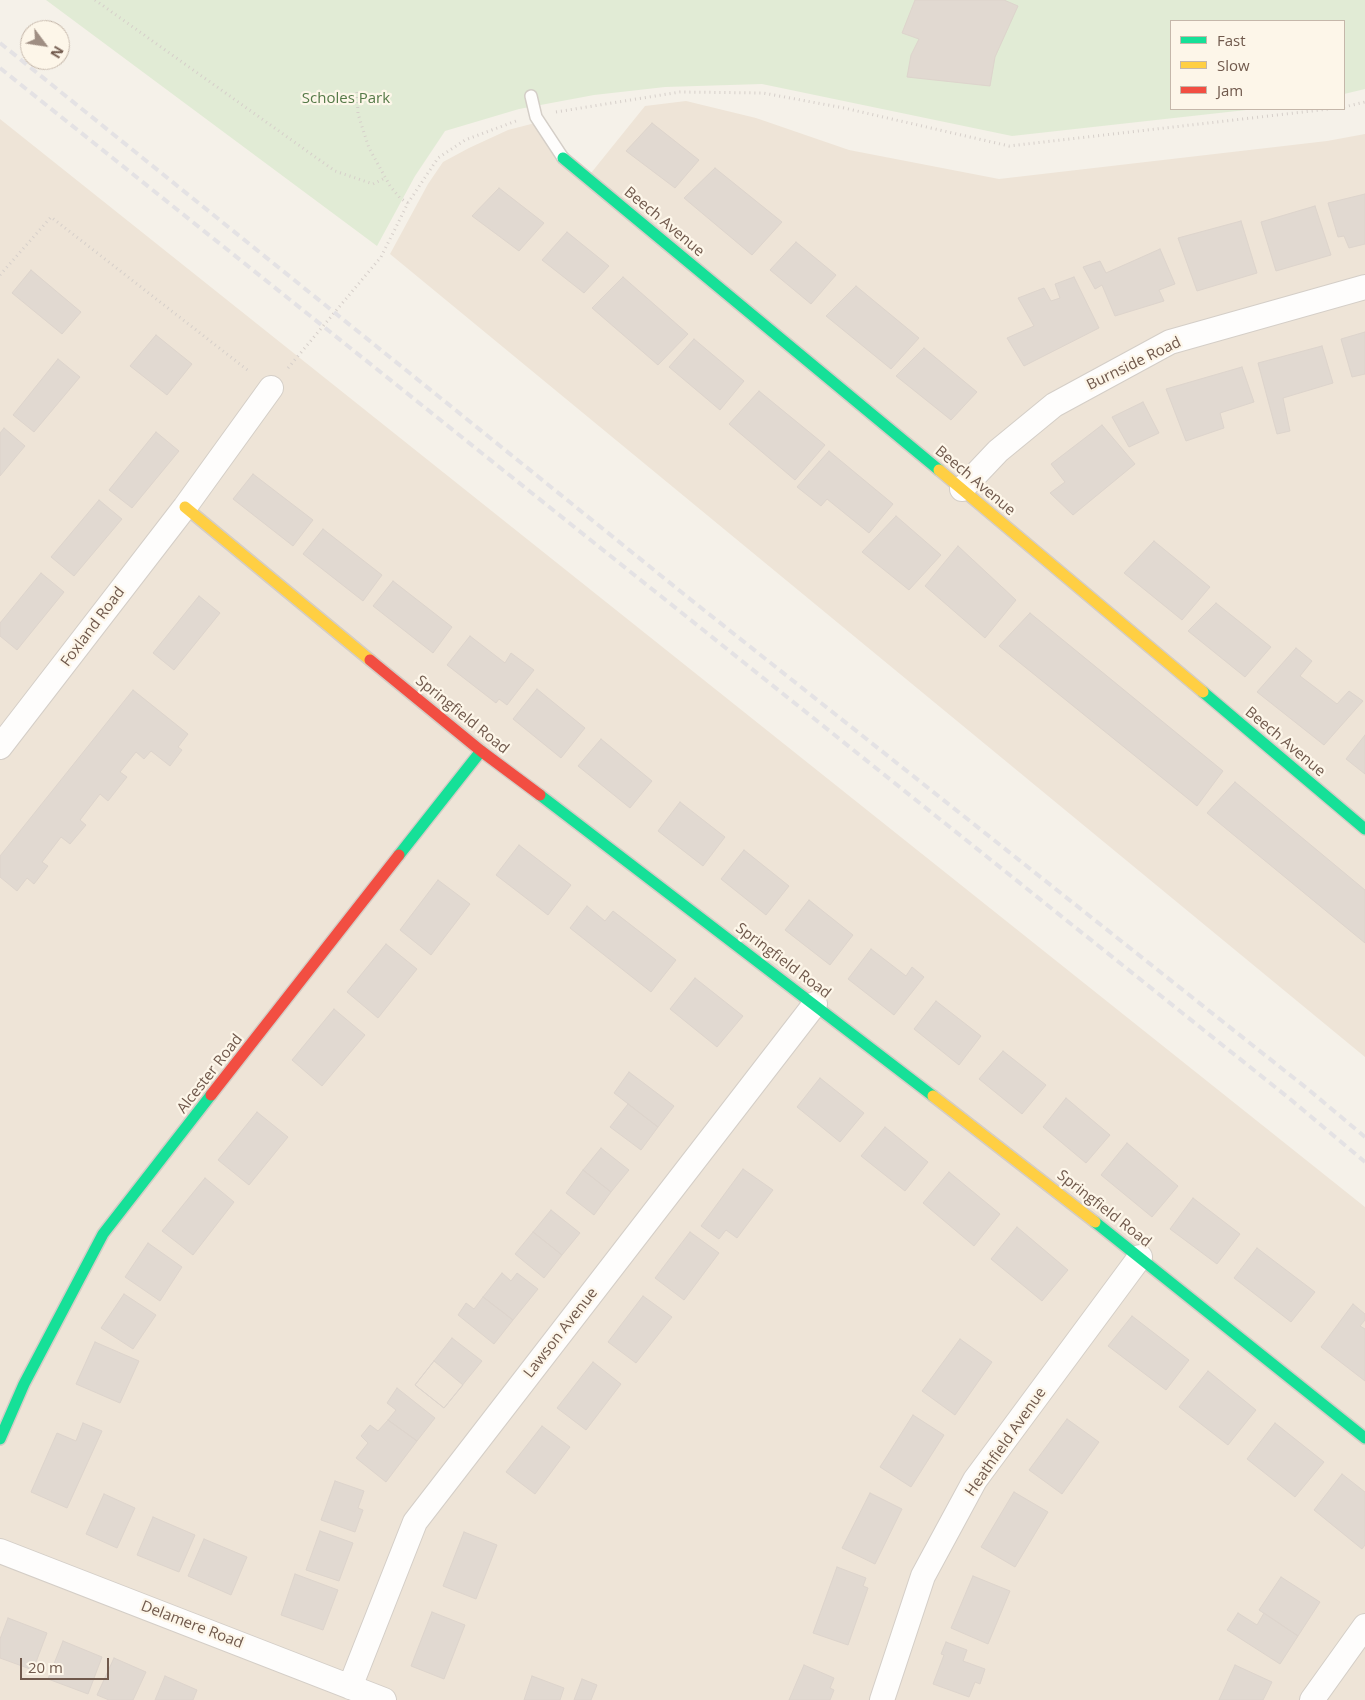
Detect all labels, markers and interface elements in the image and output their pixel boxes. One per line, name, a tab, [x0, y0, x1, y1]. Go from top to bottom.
north arrow	[20, 20, 70, 70]
legend	[1170, 20, 1345, 110]
text: Fast	[1217, 30, 1246, 50]
text: N	[46, 43, 69, 62]
text: Slow	[1217, 55, 1250, 75]
text: Jam	[1217, 80, 1243, 100]
park label: Scholes Park	[302, 90, 390, 108]
street label: Beech Avenue	[620, 183, 708, 261]
street label: Burnside Road	[1084, 333, 1184, 395]
street label: Beech Avenue	[931, 442, 1019, 520]
street label: Foxland Road	[57, 584, 129, 670]
street label: Springfield Road	[412, 672, 512, 758]
street label: Beech Avenue	[1241, 703, 1329, 781]
street label: Springfield Road	[732, 919, 834, 1003]
street label: Alcester Road	[173, 1031, 247, 1117]
street label: Springfield Road	[1053, 1167, 1155, 1251]
street label: Lawson Avenue	[520, 1284, 602, 1382]
street label: Heathfield Avenue	[962, 1384, 1050, 1500]
street label: Delamere Road	[138, 1597, 246, 1653]
scale bar	[22, 1648, 111, 1680]
text: 20 m	[28, 1657, 63, 1677]

